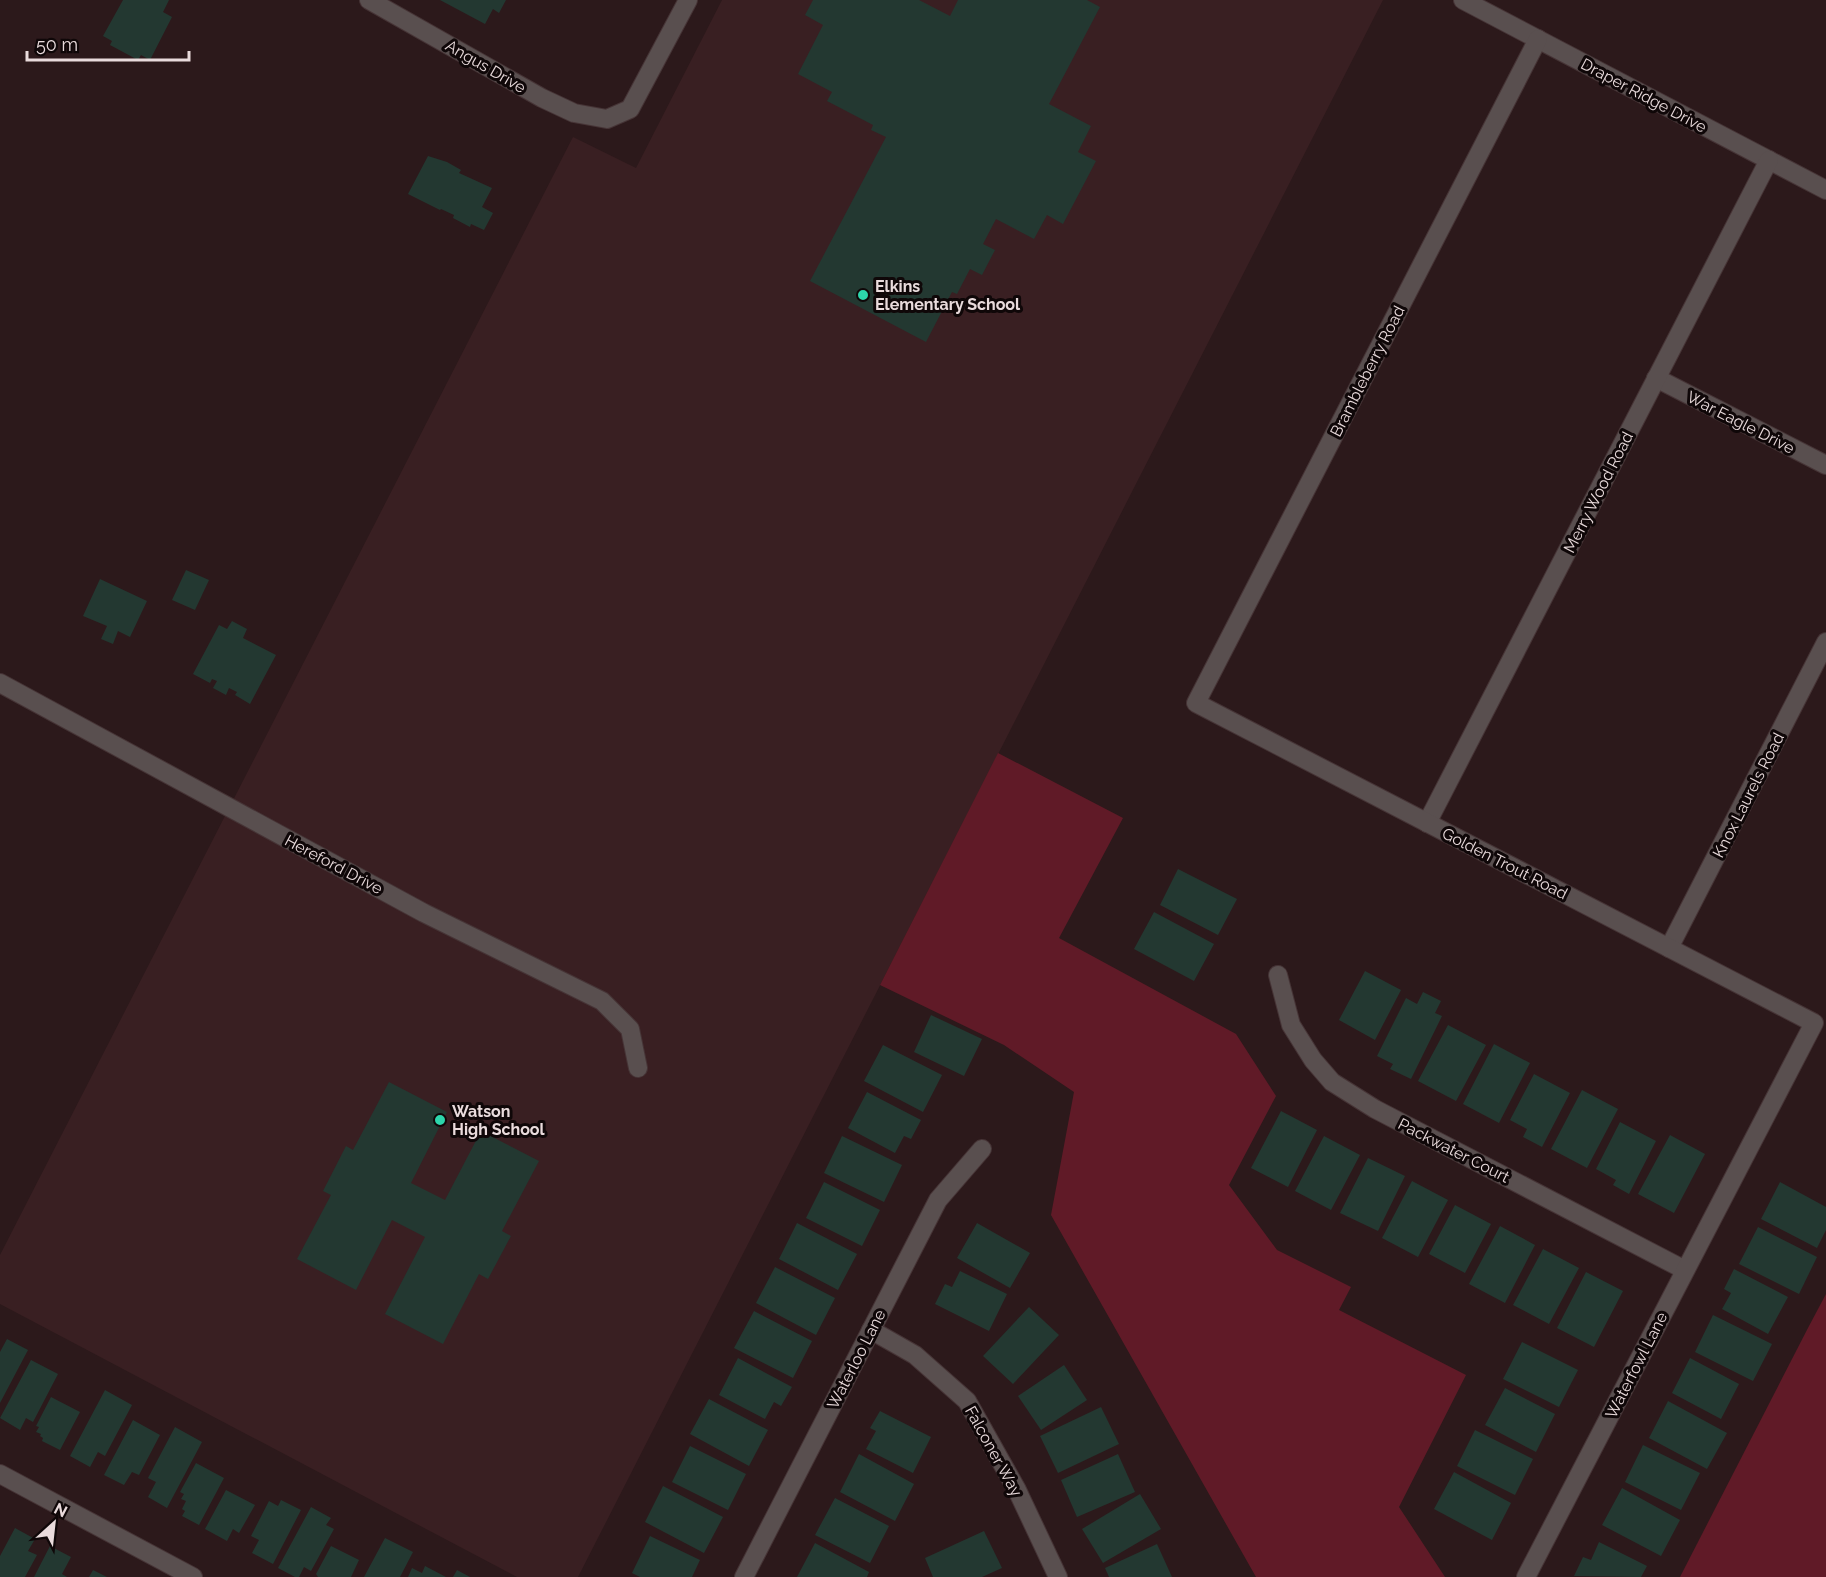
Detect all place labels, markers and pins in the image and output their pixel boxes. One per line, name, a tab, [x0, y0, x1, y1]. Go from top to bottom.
place label: Elkins Elementary School	[875, 277, 1021, 314]
marker: Elkins Elementary School	[856, 288, 870, 302]
place label: Watson High School	[452, 1102, 546, 1139]
marker: Watson High School	[433, 1113, 447, 1127]

